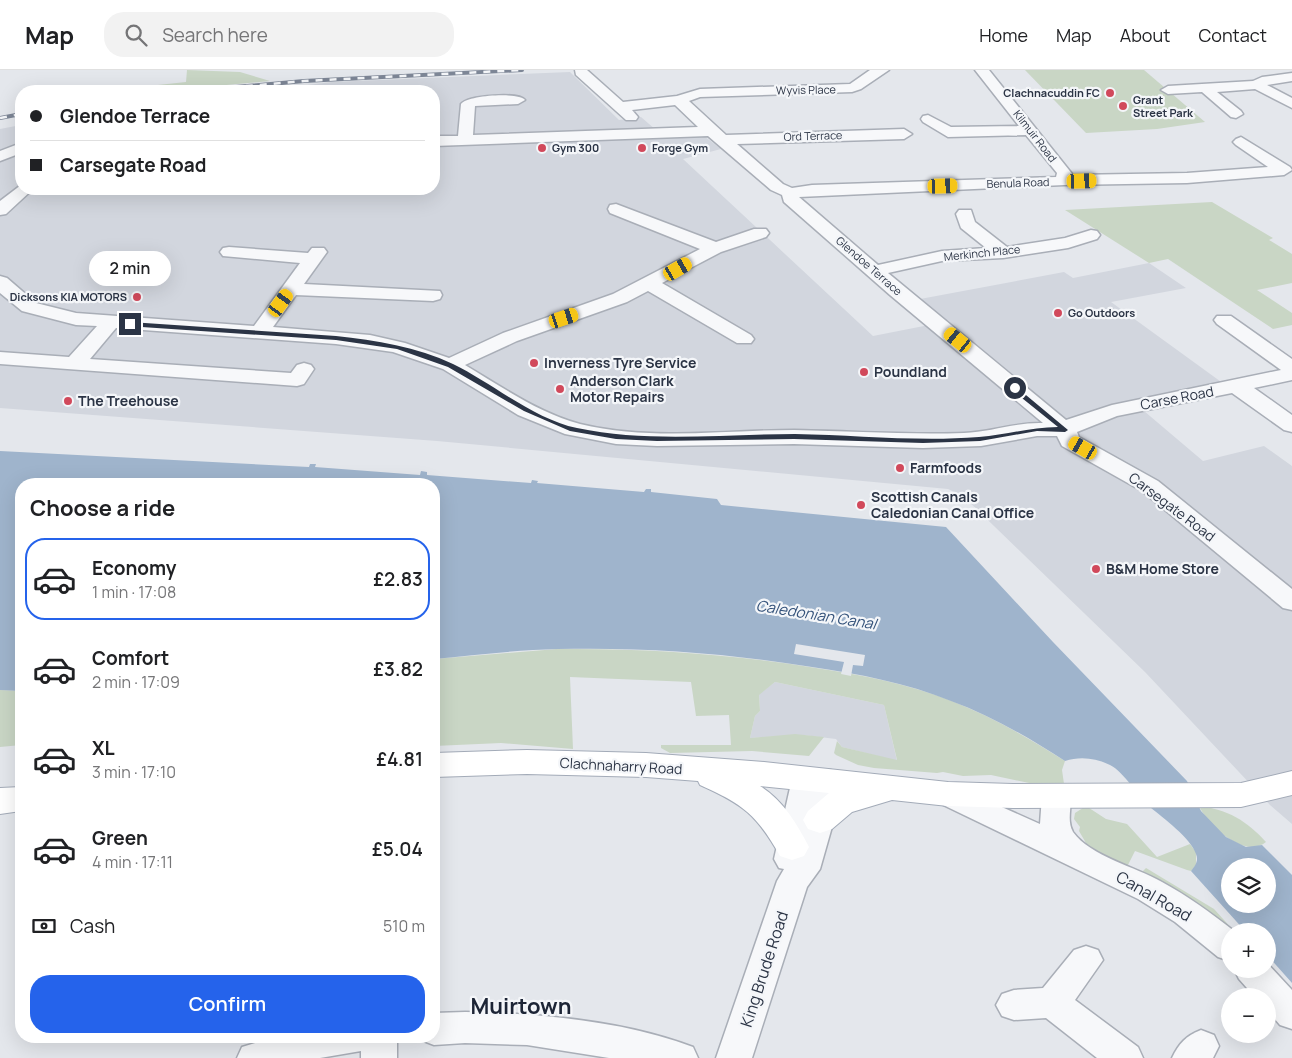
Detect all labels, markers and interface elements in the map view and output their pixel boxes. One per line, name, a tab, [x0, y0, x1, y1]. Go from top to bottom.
search box	[104, 12, 454, 57]
text: Map	[25, 18, 74, 51]
icon: search	[122, 21, 150, 49]
text: Search here	[162, 22, 268, 48]
text: Home	[979, 23, 1028, 47]
text: Map	[1056, 23, 1092, 47]
text: About	[1120, 23, 1170, 47]
text: Contact	[1198, 23, 1267, 47]
street label: Wyvis Place	[776, 81, 837, 98]
place label: Clachnacuddin FC	[1003, 85, 1100, 100]
marker: Clachnacuddin FC	[1104, 87, 1116, 99]
place label: Grant Street Park	[1133, 92, 1194, 120]
marker: Grant Street Park	[1117, 100, 1129, 112]
text: Glendoe Terrace	[60, 103, 210, 129]
street label: Kilmuir Road	[1010, 107, 1060, 165]
street label: Ord Terrace	[783, 127, 843, 144]
place label: Gym 300	[552, 140, 599, 155]
place label: Forge Gym	[652, 140, 708, 155]
marker: Gym 300	[536, 142, 548, 154]
marker: Forge Gym	[636, 142, 648, 154]
text: Carsegate Road	[60, 152, 206, 178]
car	[1066, 173, 1097, 189]
street label: Benula Road	[986, 174, 1050, 191]
car	[927, 178, 958, 194]
street label: Glendoe Terrace	[833, 233, 906, 299]
street label: Merkinch Place	[943, 241, 1021, 264]
callout: 2 min	[89, 252, 171, 286]
car	[661, 255, 694, 283]
text: 2 min	[110, 257, 150, 279]
car	[266, 286, 295, 320]
place label: Dicksons KIA MOTORS	[10, 289, 127, 304]
marker: Dicksons KIA MOTORS	[131, 291, 143, 303]
place label: Go Outdoors	[1068, 305, 1135, 320]
car	[547, 306, 580, 330]
marker: Go Outdoors	[1052, 307, 1064, 319]
route end	[119, 313, 141, 335]
car	[941, 325, 974, 355]
place label: Inverness Tyre Service	[544, 353, 696, 372]
marker: Inverness Tyre Service	[528, 357, 540, 369]
place label: Poundland	[874, 362, 947, 381]
marker: Poundland	[858, 366, 870, 378]
place label: Anderson Clark Motor Repairs	[570, 371, 674, 406]
route start	[1004, 377, 1026, 399]
street label: Carse Road	[1139, 381, 1215, 414]
marker: Anderson Clark Motor Repairs	[554, 383, 566, 395]
place label: The Treehouse	[78, 391, 179, 410]
marker: The Treehouse	[62, 395, 74, 407]
car	[1066, 434, 1099, 462]
place label: Farmfoods	[910, 458, 982, 477]
marker: Farmfoods	[894, 462, 906, 474]
street label: Carsegate Road	[1125, 468, 1219, 545]
place label: Scottish Canals Caledonian Canal Office	[871, 487, 1034, 522]
text: Choose a ride	[30, 493, 175, 523]
marker: Scottish Canals Caledonian Canal Office	[855, 499, 867, 511]
text: Economy	[92, 555, 176, 581]
icon: car	[32, 557, 77, 602]
place label: B&M Home Store	[1106, 559, 1219, 578]
marker: B&M Home Store	[1090, 563, 1102, 575]
text: £2.83	[373, 566, 423, 592]
text: 1 min · 17:08	[92, 581, 176, 603]
water label: Caledonian Canal	[754, 595, 880, 635]
text: Comfort	[92, 645, 169, 671]
icon: car	[32, 647, 77, 692]
text: £3.82	[373, 656, 423, 682]
text: 2 min · 17:09	[92, 671, 180, 693]
text: XL	[92, 735, 115, 761]
icon: car	[32, 737, 77, 782]
text: £4.81	[376, 746, 423, 772]
street label: Clachnaharry Road	[559, 753, 683, 778]
text: 3 min · 17:10	[92, 761, 176, 783]
text: Green	[92, 825, 148, 851]
icon: car	[32, 827, 77, 872]
text: £5.04	[372, 836, 423, 862]
text: 4 min · 17:11	[92, 851, 173, 873]
map controls	[1221, 858, 1276, 1043]
button: layers	[1221, 858, 1276, 913]
street label: Canal Road	[1112, 866, 1196, 926]
street label: King Brude Road	[735, 908, 793, 1030]
icon: cash	[30, 912, 58, 940]
text: Cash	[70, 913, 115, 939]
text: 510 m	[383, 915, 425, 937]
button: +	[1221, 923, 1276, 978]
button: Confirm	[30, 975, 425, 1033]
button: −	[1221, 988, 1276, 1043]
district label: Muirtown	[470, 991, 572, 1021]

